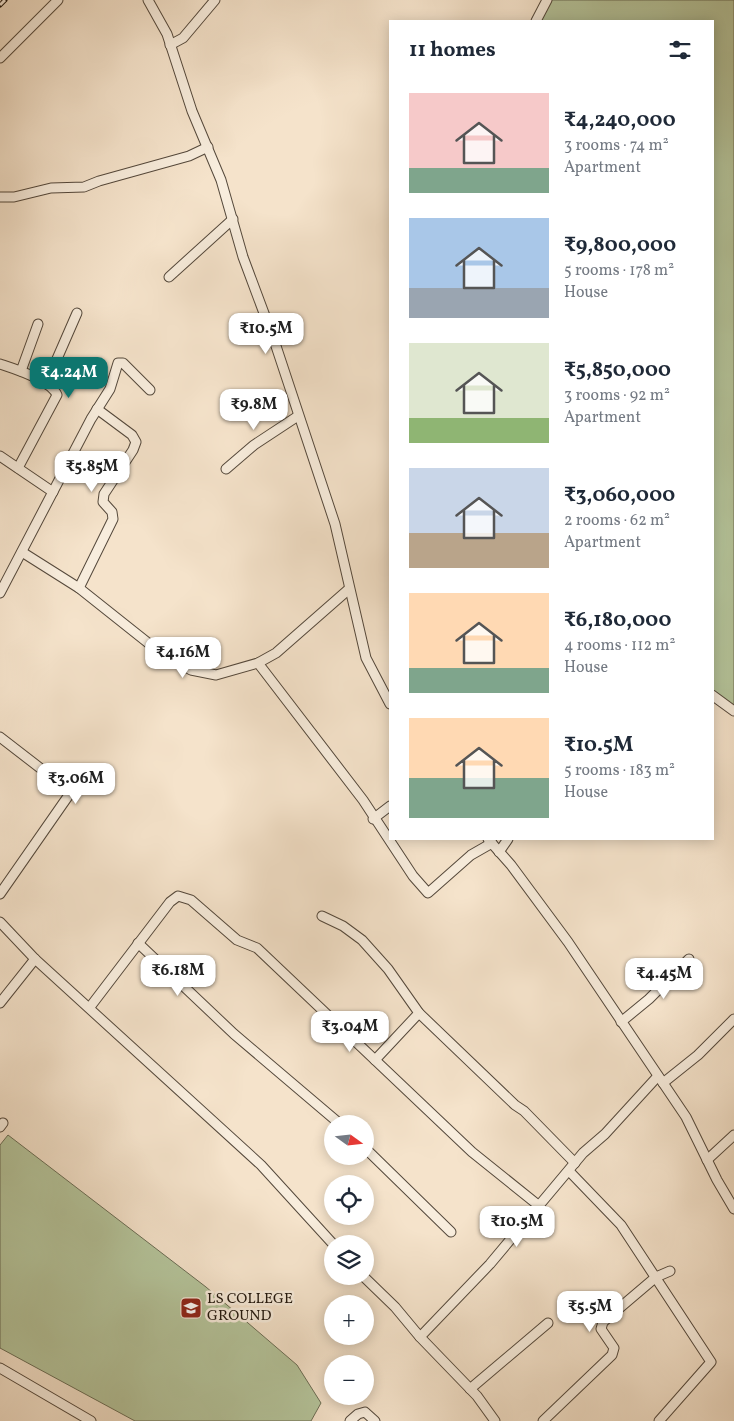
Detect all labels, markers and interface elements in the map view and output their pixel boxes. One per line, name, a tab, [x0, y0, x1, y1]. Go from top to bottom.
text: 11 homes	[409, 36, 496, 65]
icon: filters	[666, 36, 694, 64]
text: ₹4,240,000	[564, 106, 676, 135]
icon: home	[449, 113, 509, 173]
text: 3 rooms · 74 m²	[564, 135, 669, 157]
text: Apartment	[564, 157, 641, 179]
text: ₹9,800,000	[564, 231, 676, 260]
icon: home	[449, 238, 509, 298]
text: 5 rooms · 178 m²	[564, 260, 674, 282]
text: House	[564, 282, 608, 304]
pin: ₹10.5M	[225, 312, 307, 355]
text: ₹10.5M	[240, 318, 292, 340]
pin: ₹4.24M	[28, 356, 110, 399]
text: ₹5,850,000	[564, 356, 671, 385]
text: ₹4.24M	[41, 362, 97, 384]
icon: home	[449, 363, 509, 423]
text: 3 rooms · 92 m²	[564, 385, 670, 407]
pin: ₹9.8M	[219, 388, 289, 431]
text: ₹9.8M	[231, 394, 277, 416]
text: Apartment	[564, 407, 641, 429]
pin: ₹5.85M	[51, 450, 133, 493]
text: ₹5.85M	[66, 456, 118, 478]
text: ₹3,060,000	[564, 481, 675, 510]
icon: home	[449, 488, 509, 548]
text: 2 rooms · 62 m²	[564, 510, 670, 532]
text: Apartment	[564, 532, 641, 554]
text: ₹6,180,000	[564, 606, 671, 635]
icon: home	[449, 613, 509, 673]
text: 4 rooms · 112 m²	[564, 635, 675, 657]
pin: ₹4.16M	[142, 636, 224, 679]
text: ₹4.16M	[156, 642, 210, 664]
text: House	[564, 657, 608, 679]
text: ₹10.5M	[564, 731, 633, 760]
icon: home	[449, 738, 509, 798]
text: 5 rooms · 183 m²	[564, 760, 675, 782]
pin: ₹3.06M	[35, 762, 117, 805]
text: ₹3.06M	[48, 768, 104, 790]
text: House	[564, 782, 608, 804]
pin: ₹6.18M	[137, 954, 219, 997]
pin: ₹4.45M	[623, 958, 705, 1000]
text: ₹6.18M	[152, 960, 204, 982]
text: ₹4.45M	[636, 963, 692, 985]
pin: ₹3.04M	[309, 1010, 391, 1053]
text: ₹3.04M	[322, 1016, 378, 1038]
north arrow	[324, 1115, 374, 1165]
map controls	[324, 1115, 374, 1405]
button: locate	[324, 1175, 374, 1225]
pin: ₹10.5M	[476, 1206, 558, 1248]
text: ₹10.5M	[491, 1211, 543, 1233]
button: layers	[324, 1235, 374, 1285]
place label: LS COLLEGE GROUND	[207, 1289, 293, 1327]
pin: ₹5.5M	[555, 1290, 625, 1333]
button: +	[324, 1295, 374, 1345]
school or university icon: LS COLLEGE GROUND	[179, 1296, 203, 1320]
text: ₹5.5M	[568, 1296, 612, 1318]
button: −	[324, 1355, 374, 1405]

